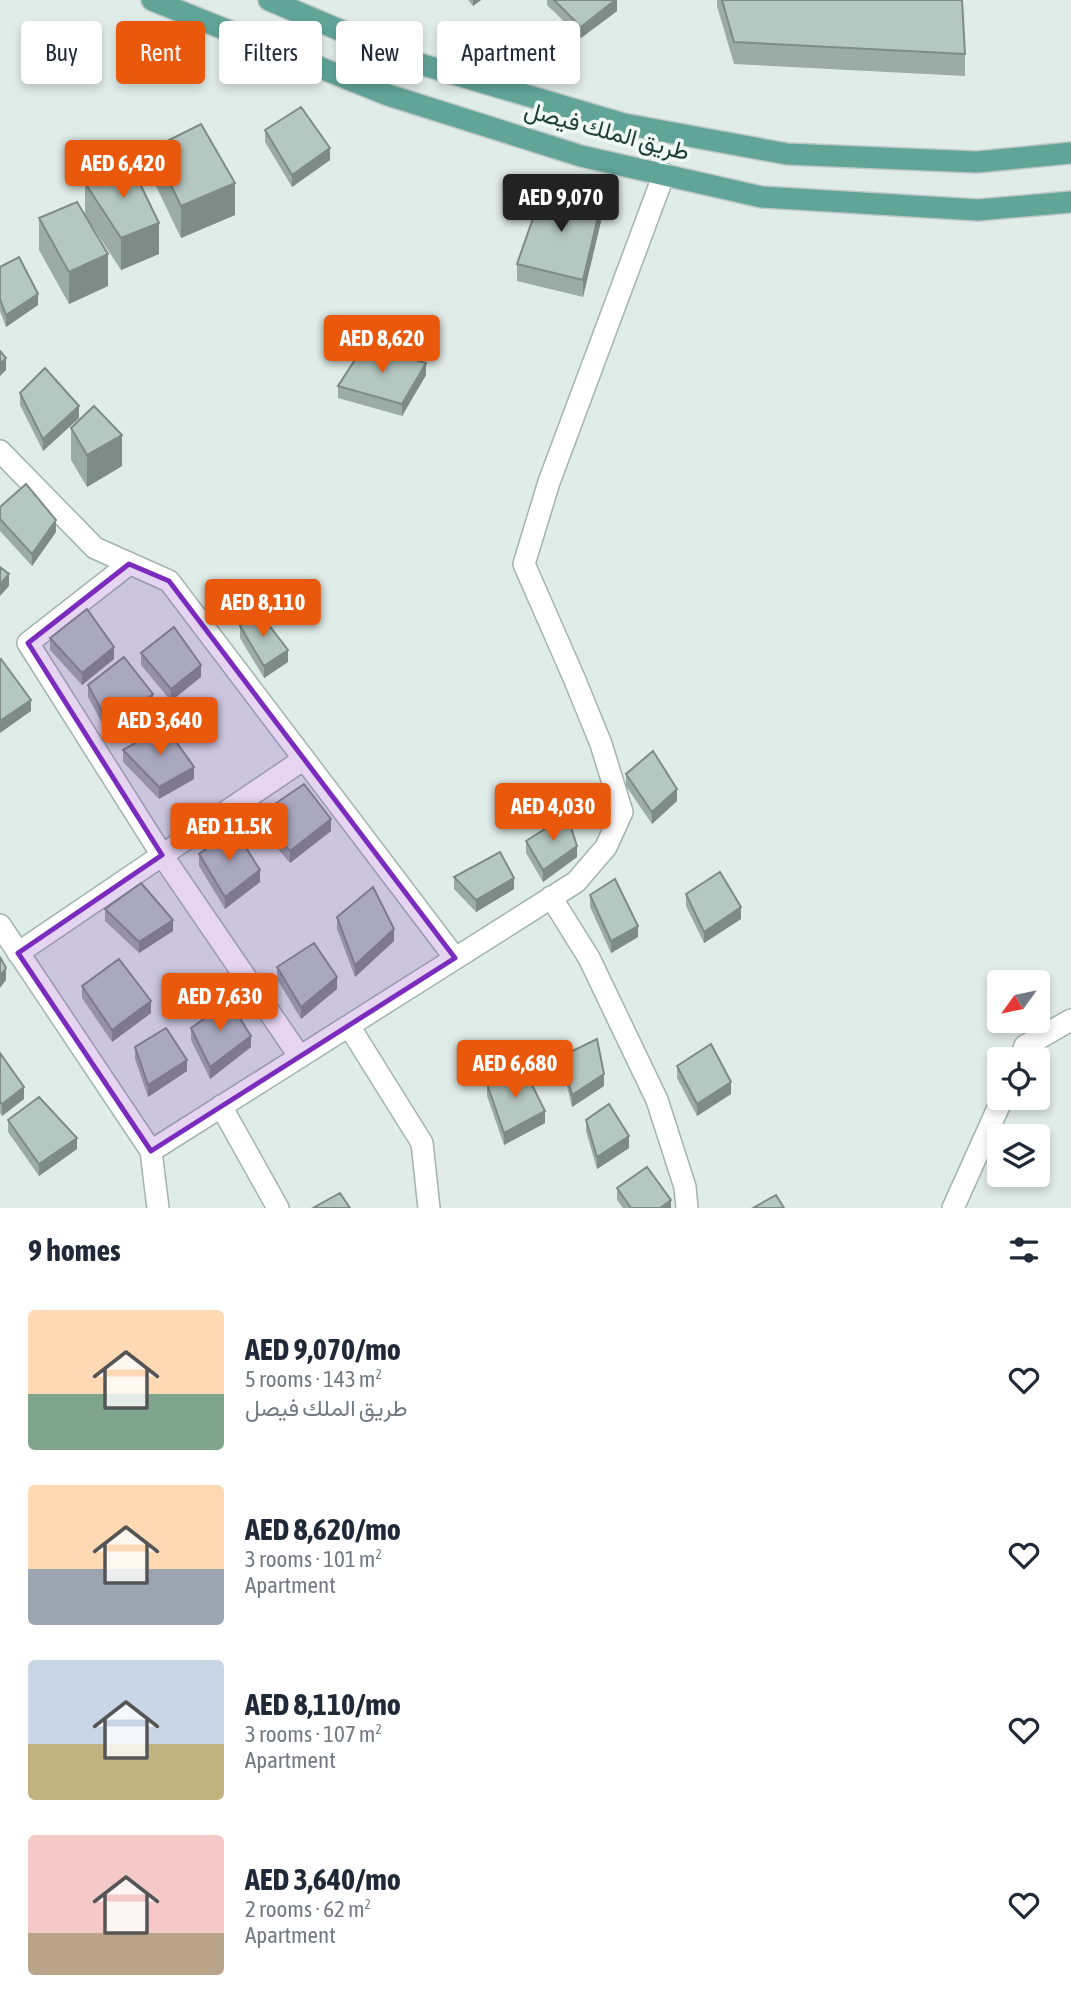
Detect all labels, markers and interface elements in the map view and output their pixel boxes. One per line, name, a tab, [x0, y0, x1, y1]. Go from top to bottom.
chip: Buy	[21, 21, 102, 84]
chip: Rent	[116, 21, 205, 84]
chip: Filters	[219, 21, 322, 84]
chip: New	[336, 21, 423, 84]
chip: Apartment	[437, 21, 580, 84]
street label: طريق الملك فيصل	[521, 96, 693, 167]
pin: AED 6,420	[43, 140, 203, 200]
text: AED 6,420	[81, 150, 165, 176]
pin: AED 9,070	[481, 174, 641, 234]
text: AED 9,070	[519, 184, 603, 210]
pin: AED 8,620	[302, 316, 462, 375]
text: AED 8,620	[340, 325, 424, 351]
pin: AED 8,110	[183, 580, 343, 639]
text: AED 8,110	[221, 589, 305, 615]
pin: AED 3,640	[80, 698, 240, 757]
text: AED 3,640	[118, 707, 202, 733]
pin: AED 4,030	[473, 784, 633, 843]
text: AED 4,030	[511, 793, 595, 819]
pin: AED 11.5K	[149, 804, 309, 863]
text: AED 11.5K	[187, 813, 271, 839]
north arrow	[987, 970, 1050, 1032]
map controls	[987, 970, 1050, 1187]
pin: AED 7,630	[140, 974, 300, 1033]
text: AED 7,630	[178, 983, 262, 1009]
pin: AED 6,680	[435, 1040, 595, 1100]
button: locate	[987, 1047, 1050, 1110]
text: AED 6,680	[473, 1050, 557, 1076]
button: layers	[987, 1124, 1050, 1187]
icon: filters	[1005, 1231, 1043, 1269]
text: 9 homes	[28, 1233, 121, 1267]
text: AED 9,070/mo	[245, 1332, 401, 1366]
icon: home	[84, 1338, 168, 1422]
icon: heart	[1005, 1361, 1043, 1399]
text: 5 rooms · 143 m²	[245, 1366, 382, 1392]
text: طريق الملك فيصل	[245, 1395, 407, 1421]
text: AED 8,620/mo	[245, 1512, 401, 1546]
icon: home	[84, 1513, 168, 1597]
icon: heart	[1005, 1536, 1043, 1574]
text: 3 rooms · 101 m²	[245, 1546, 382, 1572]
text: Apartment	[245, 1572, 336, 1598]
text: AED 8,110/mo	[245, 1687, 401, 1721]
icon: home	[84, 1688, 168, 1772]
icon: heart	[1005, 1711, 1043, 1749]
text: 3 rooms · 107 m²	[245, 1721, 382, 1747]
text: Apartment	[245, 1747, 336, 1773]
text: AED 3,640/mo	[245, 1862, 401, 1896]
icon: home	[84, 1863, 168, 1947]
icon: heart	[1005, 1886, 1043, 1924]
text: 2 rooms · 62 m²	[245, 1896, 371, 1922]
text: Apartment	[245, 1922, 336, 1948]

